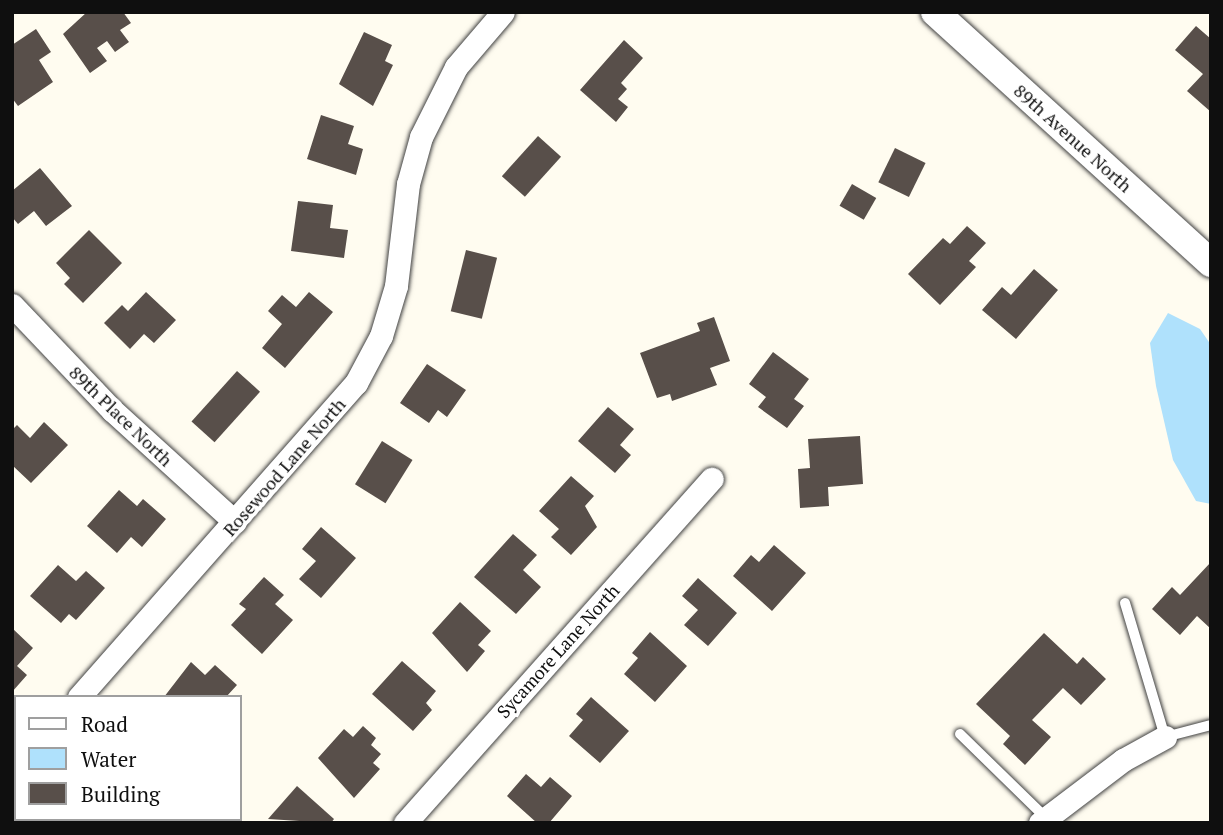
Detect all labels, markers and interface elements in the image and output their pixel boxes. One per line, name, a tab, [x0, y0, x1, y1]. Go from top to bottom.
street label: 89th Avenue North	[1010, 79, 1136, 197]
street label: 89th Place North	[65, 361, 177, 471]
street label: Rosewood Lane North	[218, 394, 350, 540]
street label: Sycamore Lane North	[492, 580, 624, 722]
legend	[14, 695, 242, 821]
text: Road	[81, 710, 128, 738]
text: Water	[81, 745, 136, 773]
text: Building	[81, 780, 160, 808]

